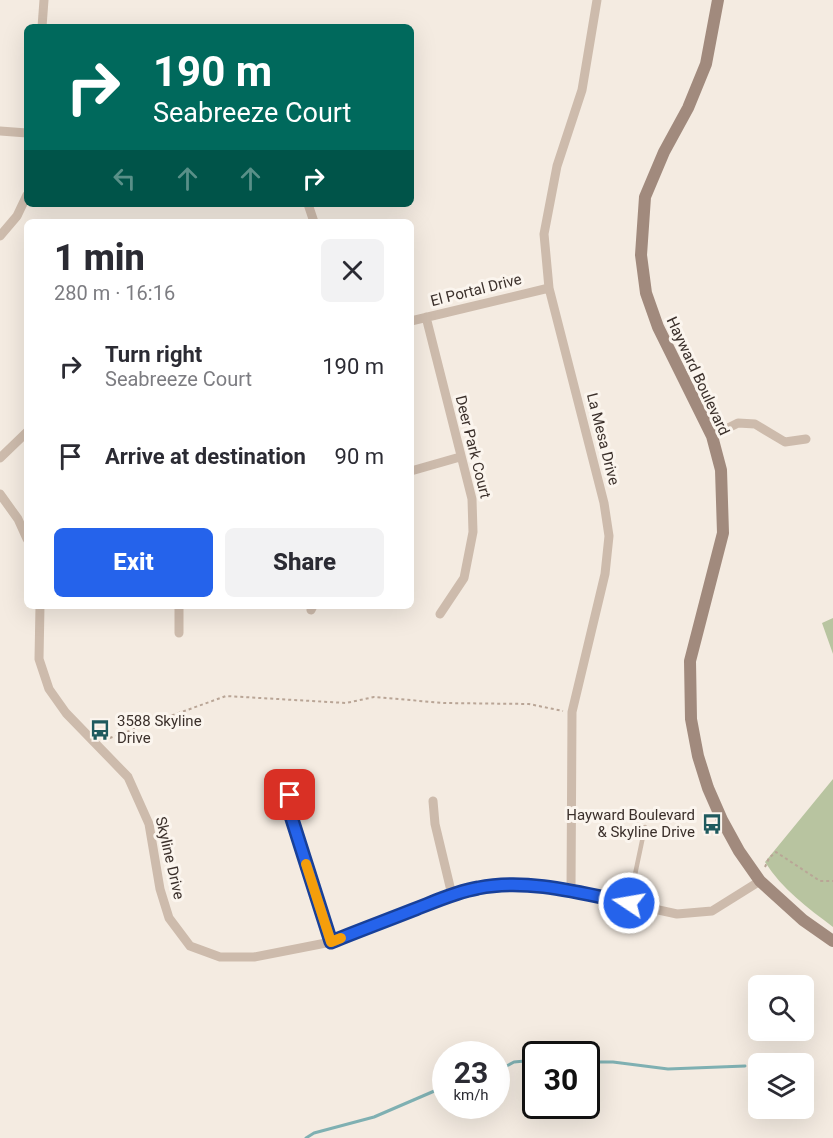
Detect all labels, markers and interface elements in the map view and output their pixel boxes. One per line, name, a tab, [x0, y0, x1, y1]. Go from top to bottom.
text: 190 m	[153, 47, 272, 96]
icon: right	[54, 48, 132, 126]
text: Seabreeze Court	[153, 97, 351, 129]
icon: left	[108, 162, 141, 195]
icon: ahead	[171, 162, 204, 195]
icon: ahead	[234, 162, 267, 195]
icon: right	[297, 162, 330, 195]
text: 1 min	[54, 237, 145, 279]
button: close	[321, 239, 384, 302]
street label: El Portal Drive	[429, 270, 524, 310]
text: 280 m · 16:16	[54, 281, 175, 305]
street label: Hayward Boulevard	[663, 314, 733, 438]
text: Turn right	[105, 342, 202, 367]
icon: right	[54, 350, 87, 383]
text: 190 m	[322, 354, 384, 379]
text: Seabreeze Court	[105, 367, 252, 391]
street label: La Mesa Drive	[583, 391, 623, 487]
street label: Deer Park Court	[452, 394, 495, 500]
icon: arrive	[54, 440, 87, 473]
text: Arrive at destination	[105, 444, 306, 469]
text: 90 m	[335, 444, 384, 469]
button: Exit	[54, 528, 213, 597]
button: Share	[225, 528, 384, 597]
place label: 3588 Skyline Drive	[117, 712, 202, 747]
bus stop icon: 3588 Skyline Drive	[88, 718, 112, 742]
pin	[264, 769, 315, 820]
icon: arrive	[273, 778, 306, 811]
place label: Hayward Boulevard & Skyline Drive	[566, 806, 695, 841]
bus stop icon: Hayward Boulevard & Skyline Drive	[700, 812, 724, 836]
street label: Skyline Drive	[152, 815, 188, 901]
position arrow	[597, 871, 661, 935]
map controls	[748, 975, 814, 1119]
button: search	[748, 975, 814, 1041]
speed limit sign: 30	[522, 1041, 600, 1119]
button: layers	[748, 1053, 814, 1119]
text: 23	[454, 1055, 488, 1090]
text: km/h	[453, 1086, 489, 1104]

